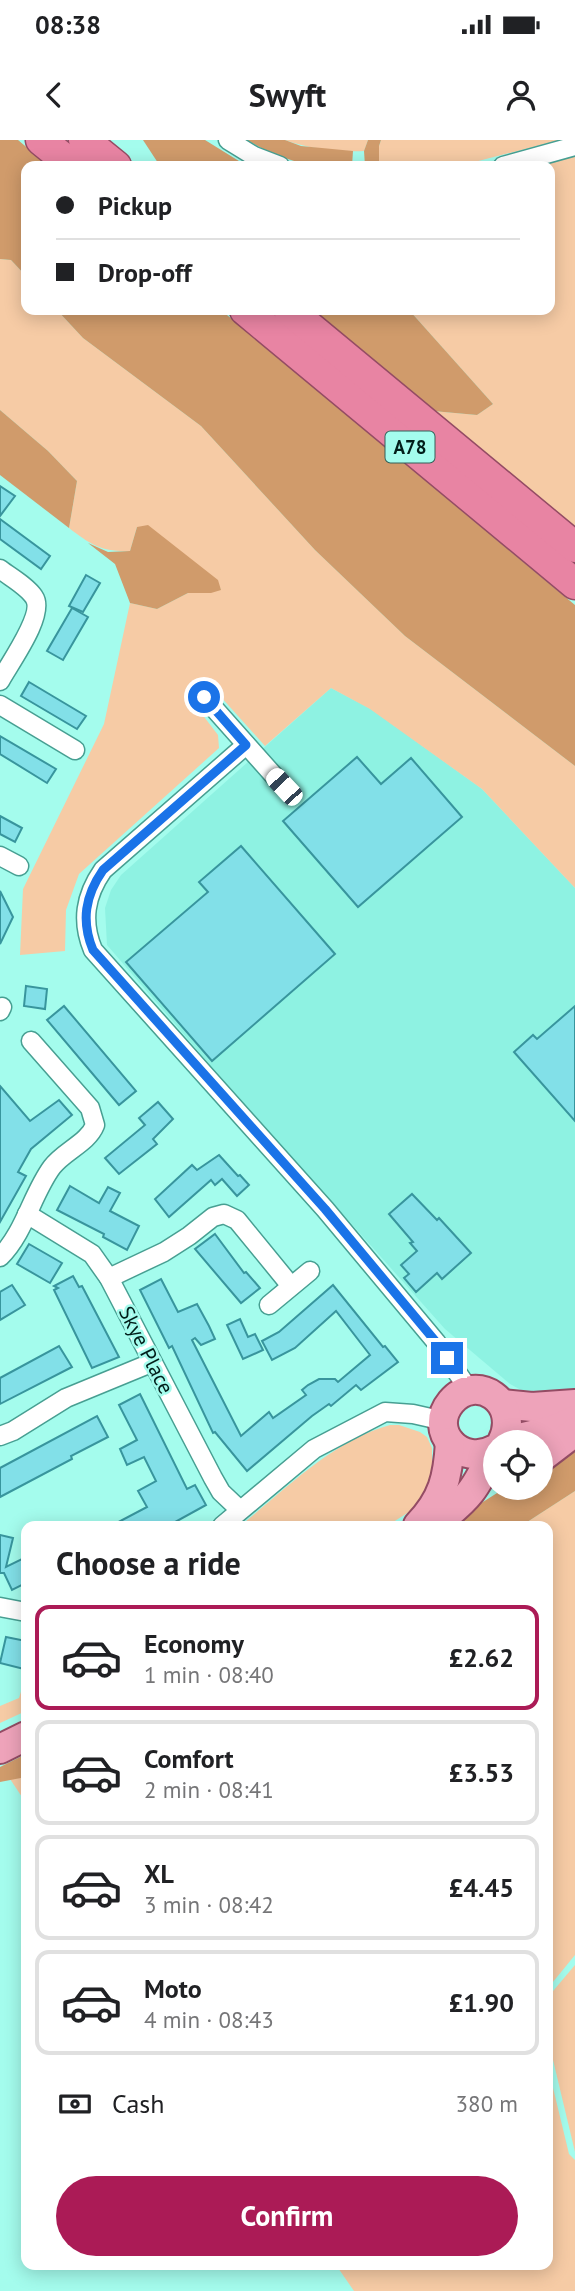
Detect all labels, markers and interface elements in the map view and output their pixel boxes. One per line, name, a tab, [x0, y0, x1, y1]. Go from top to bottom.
text: 08:38	[35, 8, 101, 41]
text: Swyft	[249, 74, 326, 116]
icon: back	[35, 76, 73, 114]
icon: person	[502, 76, 540, 114]
text: Pickup	[98, 189, 172, 222]
text: Drop-off	[98, 256, 192, 289]
road number: A78	[386, 432, 434, 462]
route start	[188, 681, 220, 713]
car	[262, 764, 307, 810]
street label: Skye Place	[113, 1301, 180, 1398]
route end	[431, 1342, 463, 1374]
map controls	[483, 1430, 553, 1500]
button: locate	[483, 1430, 553, 1500]
text: Choose a ride	[56, 1542, 241, 1584]
icon: car	[60, 1626, 123, 1689]
text: Economy	[144, 1627, 244, 1660]
text: £2.62	[449, 1641, 514, 1674]
text: 1 min · 08:40	[144, 1660, 274, 1689]
icon: car	[60, 1741, 123, 1804]
text: Comfort	[144, 1742, 234, 1775]
text: £3.53	[449, 1756, 514, 1789]
text: 2 min · 08:41	[144, 1775, 274, 1804]
icon: car	[60, 1856, 123, 1919]
text: XL	[144, 1857, 174, 1890]
text: £4.45	[449, 1871, 514, 1904]
text: 3 min · 08:42	[144, 1890, 274, 1919]
icon: car	[60, 1971, 123, 2034]
text: Moto	[144, 1972, 202, 2005]
text: £1.90	[449, 1986, 514, 2019]
text: 4 min · 08:43	[144, 2005, 274, 2034]
icon: cash	[56, 2085, 94, 2123]
text: Cash	[112, 2087, 164, 2120]
text: 380 m	[456, 2089, 518, 2118]
button: Confirm	[56, 2176, 518, 2256]

